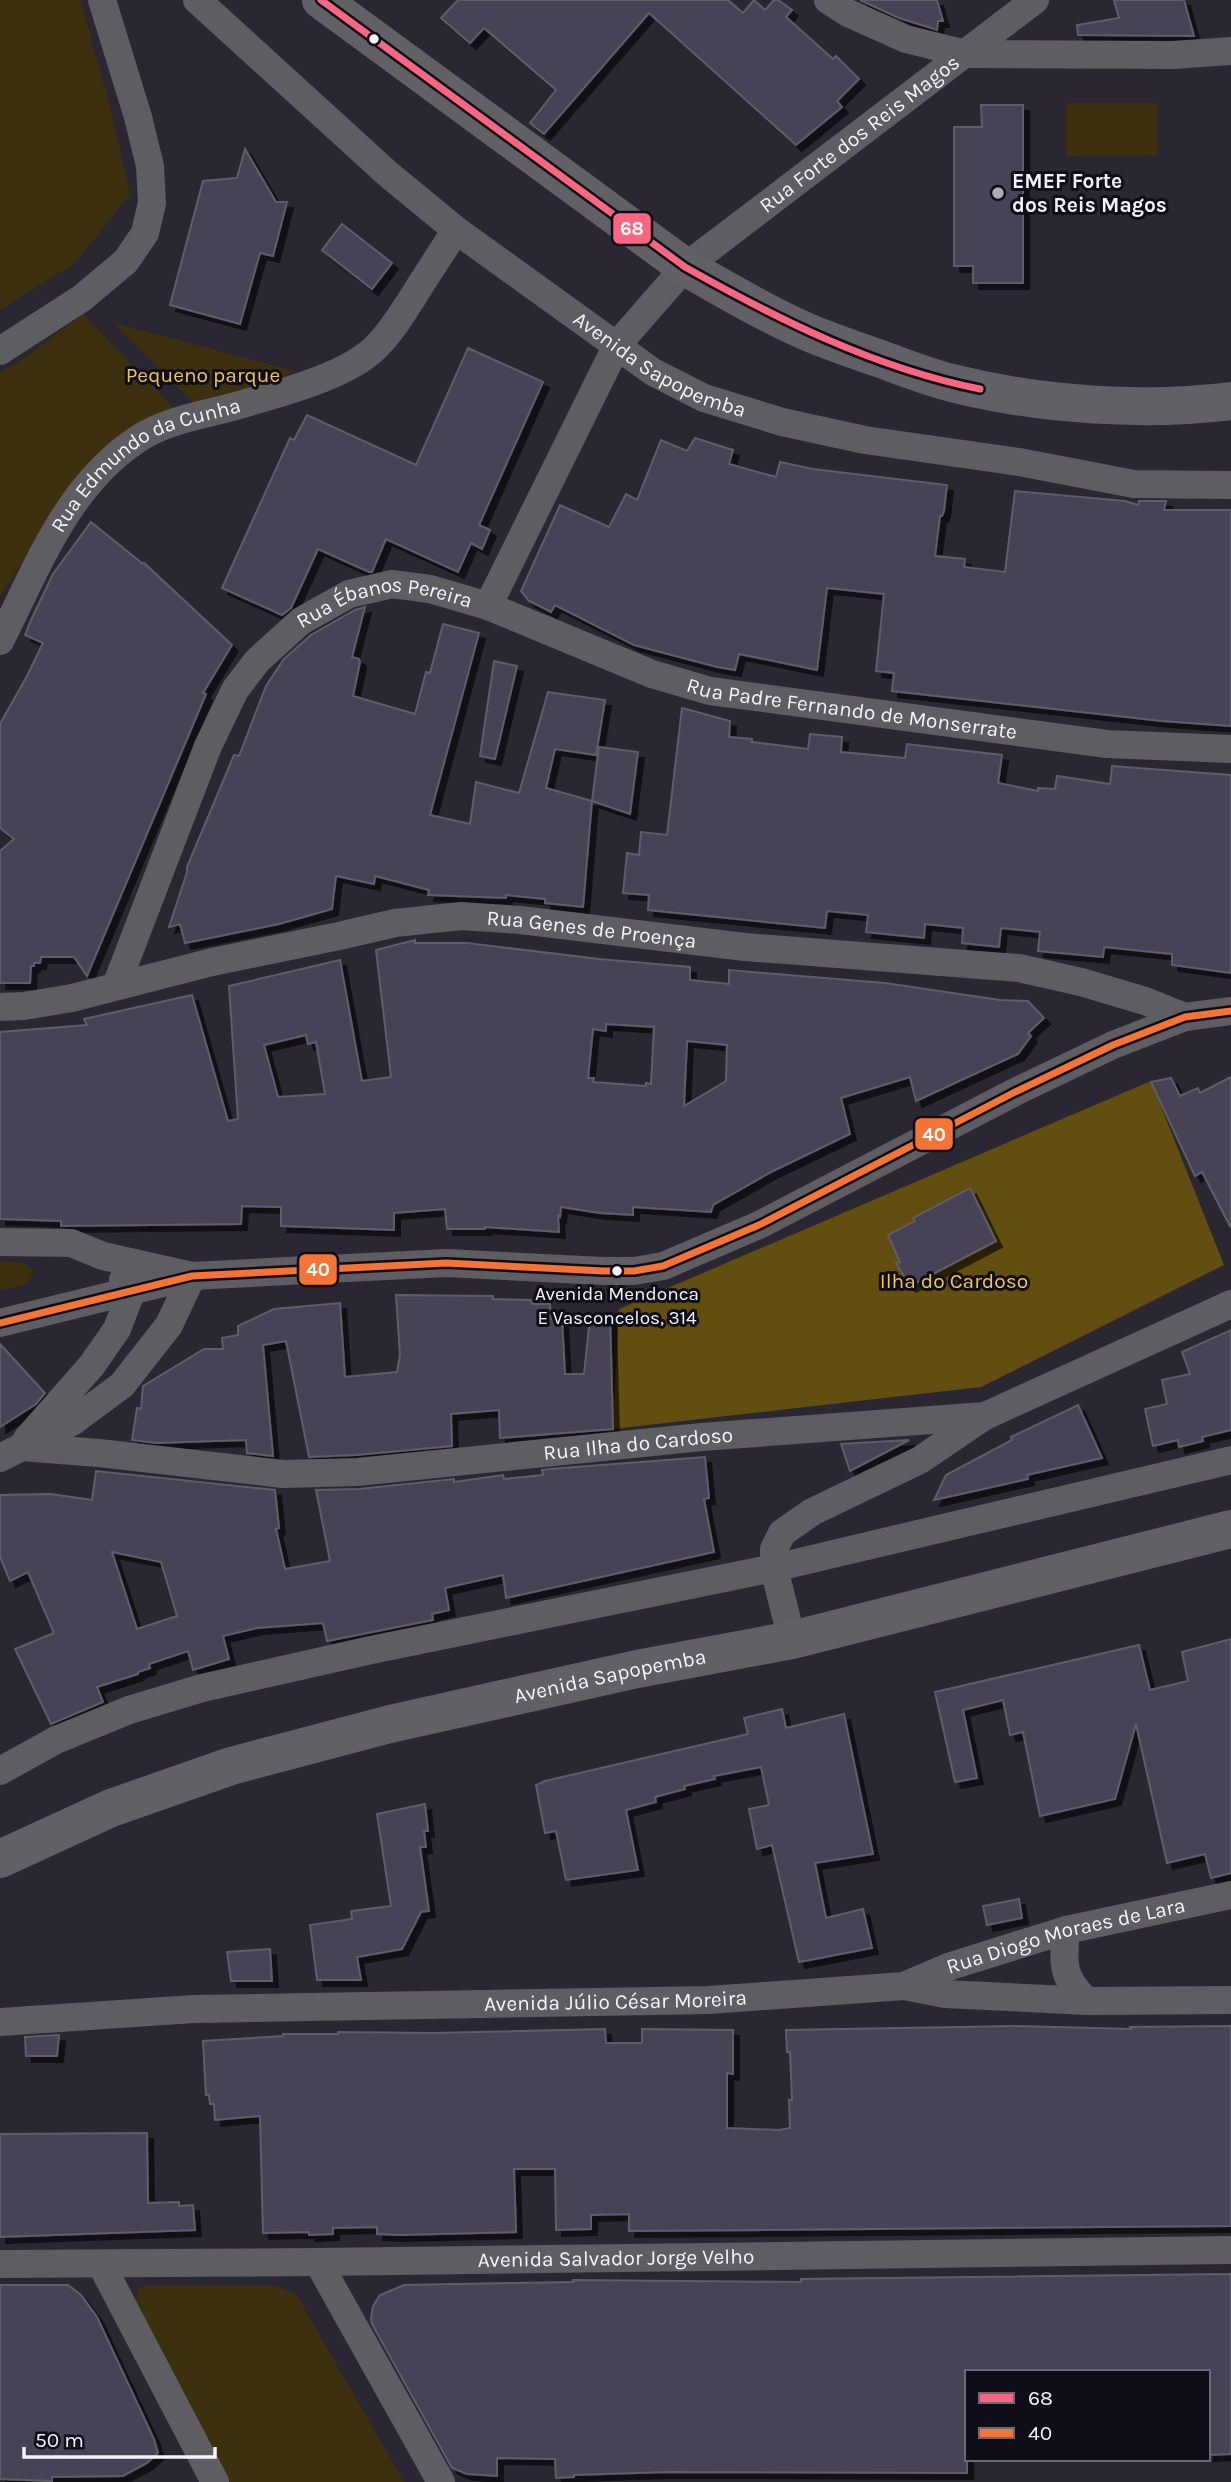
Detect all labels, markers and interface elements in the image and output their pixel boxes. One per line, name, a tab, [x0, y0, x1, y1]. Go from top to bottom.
unlabelled marker	[367, 32, 381, 46]
street label: Rua Forte dos Reis Magos	[755, 50, 964, 218]
place label: EMEF Forte dos Reis Magos	[1012, 169, 1167, 217]
marker: EMEF Forte dos Reis Magos	[990, 185, 1006, 201]
line badge: 68	[612, 212, 652, 245]
text: 68	[620, 218, 644, 240]
street label: Avenida Sapopemba	[569, 307, 749, 422]
park label: Pequeno parque	[126, 363, 280, 387]
street label: Rua Edmundo da Cunha	[46, 393, 243, 537]
street label: Rua Ébanos Pereira	[292, 572, 475, 633]
street label: Rua Padre Fernando de Monserrate	[684, 673, 1019, 744]
street label: Rua Genes de Proença	[486, 906, 698, 953]
line badge: 40	[914, 1117, 954, 1151]
text: 40	[922, 1124, 946, 1146]
line badge: 40	[298, 1253, 338, 1286]
text: 40	[306, 1259, 330, 1281]
marker: Avenida Mendonca E Vasconcelos, 314	[610, 1264, 624, 1278]
park label: Ilha do Cardoso	[880, 1269, 1028, 1293]
place label: Avenida Mendonca E Vasconcelos, 314	[535, 1283, 699, 1329]
street label: Rua Ilha do Cardoso	[542, 1423, 734, 1465]
street label: Avenida Sapopemba	[512, 1644, 708, 1708]
street label: Rua Diogo Moraes de Lara	[943, 1893, 1187, 1979]
street label: Avenida Júlio César Moreira	[484, 1985, 748, 2016]
street label: Avenida Salvador Jorge Velho	[478, 2244, 754, 2272]
legend	[965, 2370, 1210, 2461]
text: 68	[1028, 2386, 1053, 2410]
scale bar	[24, 2416, 215, 2460]
text: 40	[1028, 2421, 1052, 2445]
text: 50 m	[35, 2428, 84, 2452]

